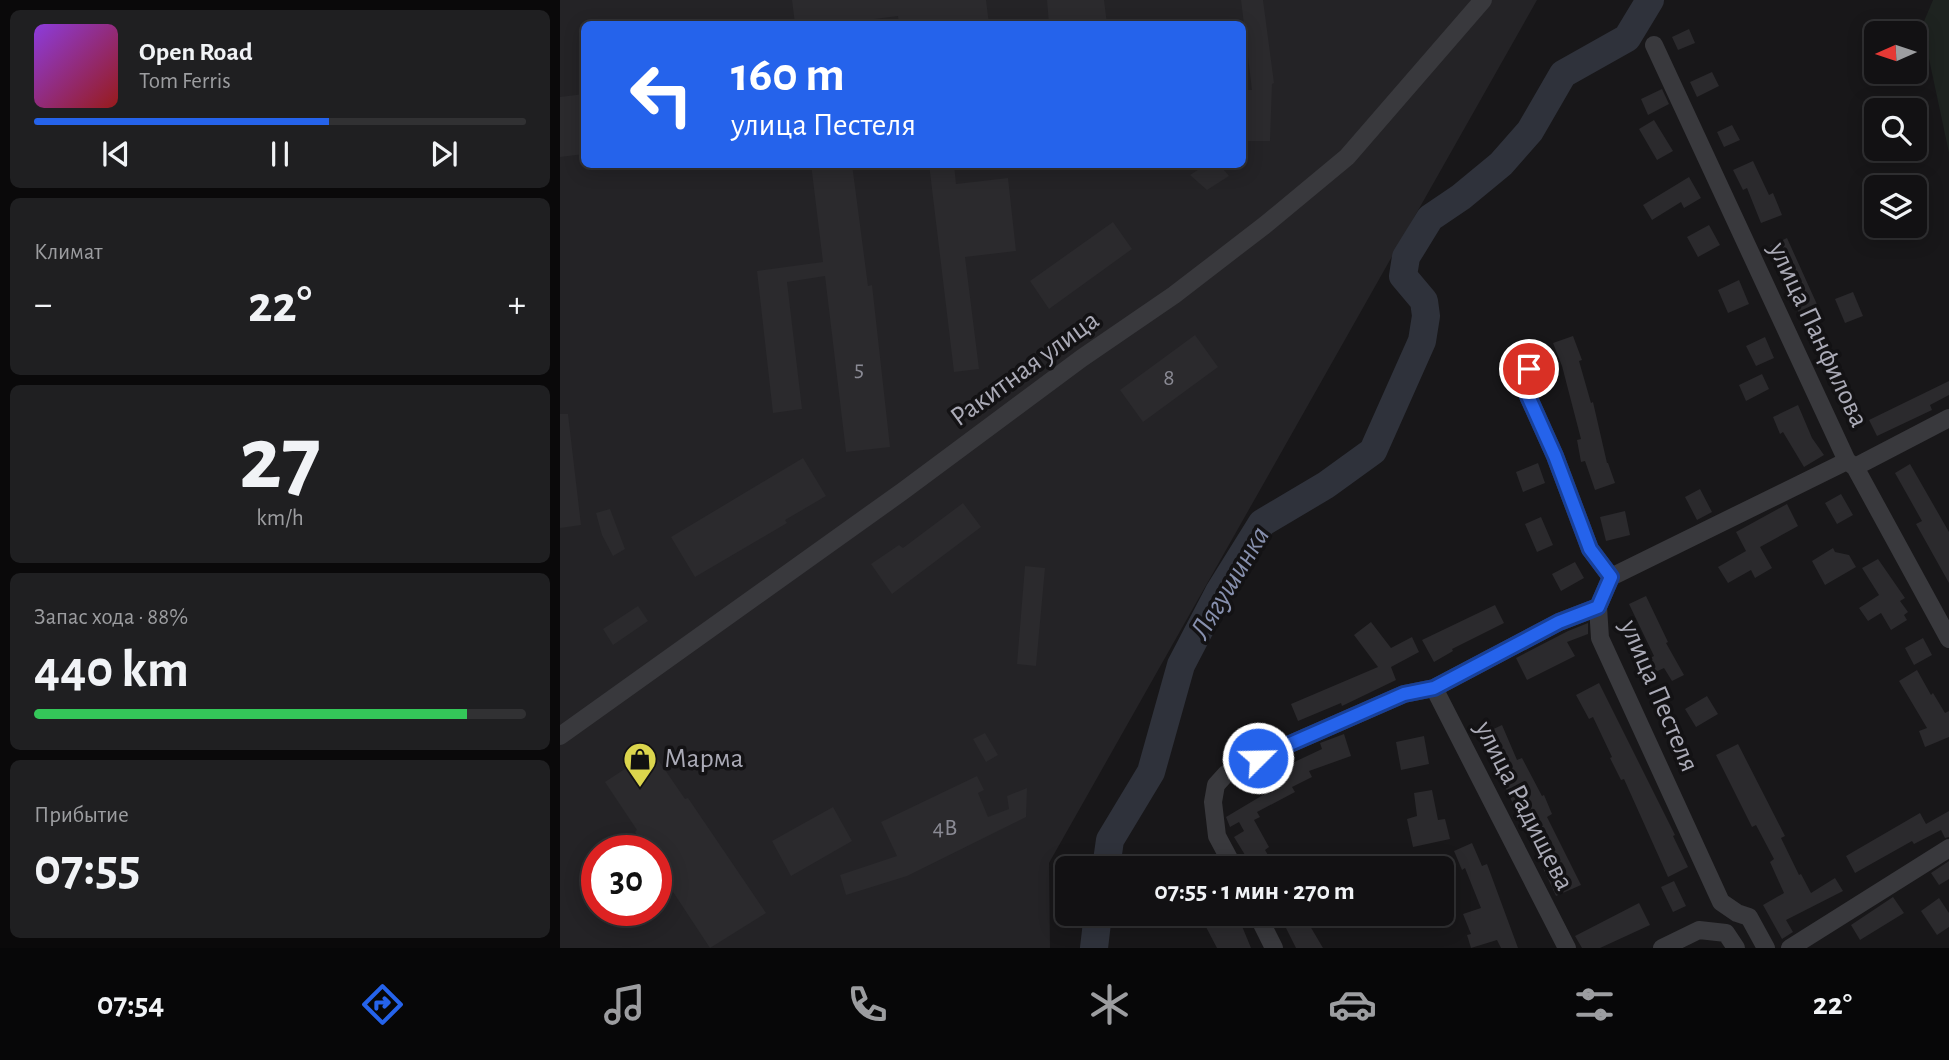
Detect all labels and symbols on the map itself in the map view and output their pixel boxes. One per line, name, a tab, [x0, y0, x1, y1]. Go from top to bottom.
north arrow	[1864, 21, 1927, 84]
street label: улица Панфилова	[1763, 237, 1873, 432]
street label: Ракитная улица	[946, 306, 1105, 432]
pin	[1499, 339, 1559, 399]
house number: 5	[854, 357, 864, 381]
house number: 8	[1163, 366, 1175, 390]
water label: Лягушинка	[1184, 521, 1275, 646]
street label: улица Пестеля	[1614, 615, 1704, 776]
street label: улица Радищева	[1469, 716, 1579, 895]
position arrow	[1221, 721, 1295, 795]
shop icon: Марма	[621, 740, 659, 789]
place label: Марма	[664, 745, 744, 773]
house number: 4В	[932, 816, 958, 840]
speed limit sign: 30	[581, 835, 672, 926]

